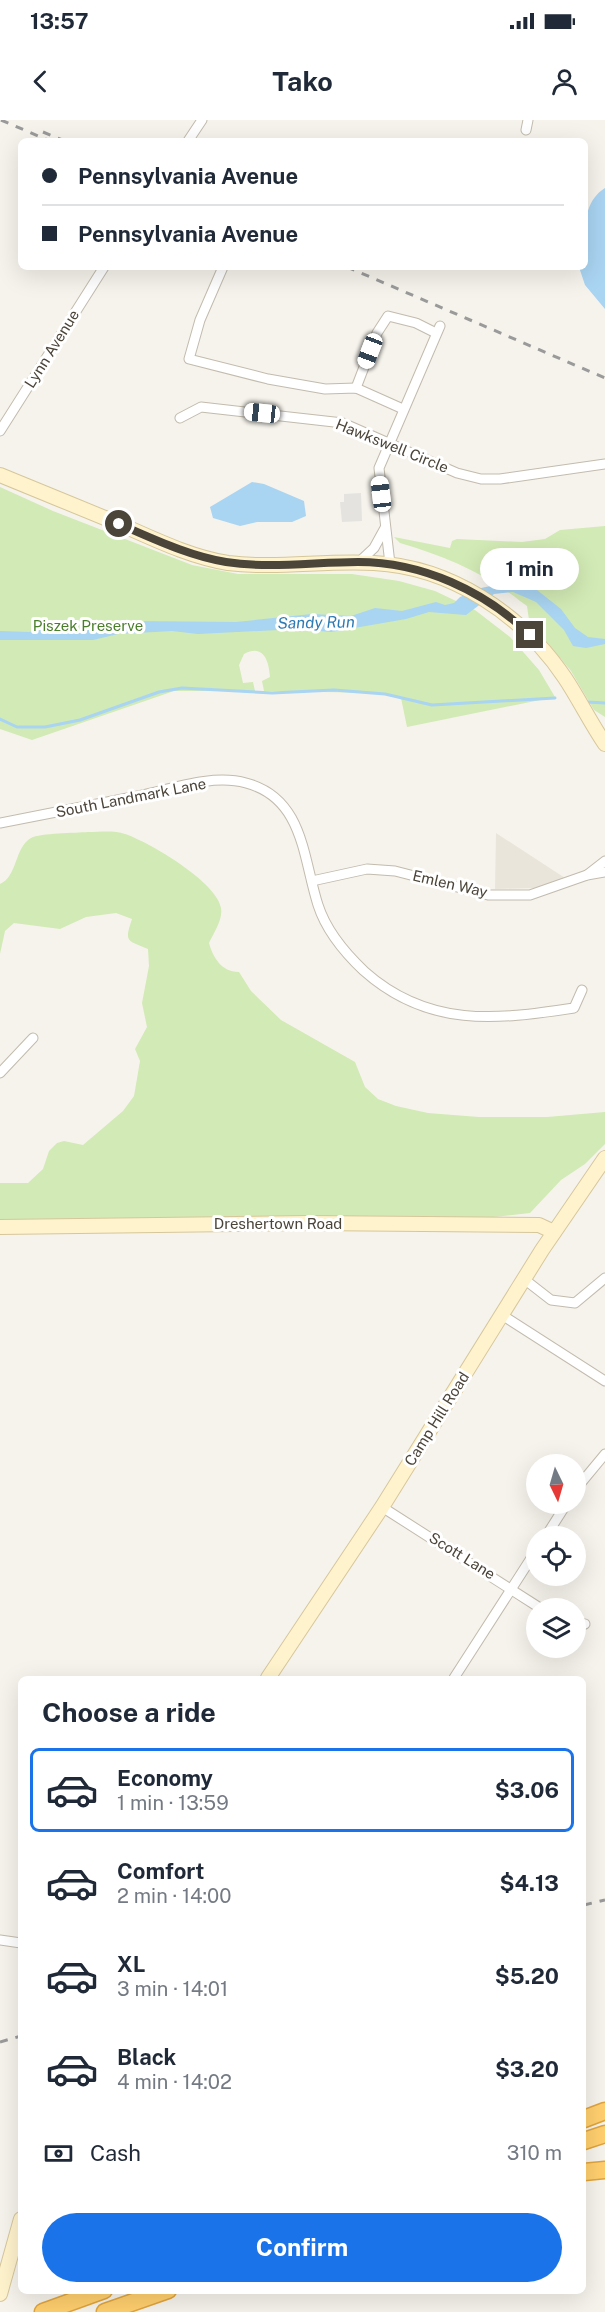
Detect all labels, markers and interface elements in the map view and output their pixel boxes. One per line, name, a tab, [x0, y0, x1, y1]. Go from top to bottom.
text: 13:57	[30, 8, 89, 34]
icon: back	[24, 65, 57, 98]
text: Tako	[272, 65, 333, 97]
icon: person	[548, 65, 581, 98]
text: Pennsylvania Avenue	[78, 163, 298, 189]
text: Pennsylvania Avenue	[78, 221, 298, 247]
street label: Lynn Avenue	[21, 307, 82, 391]
car	[355, 331, 385, 371]
car	[243, 402, 281, 424]
street label: Hawkswell Circle	[333, 415, 451, 476]
car	[370, 475, 392, 513]
route start	[105, 510, 132, 537]
callout: 1 min	[480, 548, 580, 590]
text: 1 min	[505, 557, 554, 581]
water label: Sandy Run	[277, 612, 355, 633]
park label: Piszek Preserve	[33, 617, 143, 634]
route end	[516, 621, 543, 648]
street label: South Landmark Lane	[54, 775, 208, 820]
street label: Emlen Way	[411, 867, 489, 900]
street label: Dreshertown Road	[214, 1215, 342, 1232]
street label: Camp Hill Road	[401, 1369, 472, 1469]
north arrow	[526, 1454, 586, 1514]
map controls	[526, 1454, 586, 1658]
button: locate	[526, 1526, 586, 1586]
street label: Scott Lane	[426, 1529, 498, 1583]
button: layers	[526, 1598, 586, 1658]
text: Choose a ride	[42, 1696, 216, 1728]
icon: car	[45, 1763, 99, 1817]
text: Economy	[117, 1765, 213, 1791]
text: $3.06	[495, 1777, 559, 1803]
text: 1 min · 13:59	[117, 1791, 229, 1815]
icon: car	[45, 1856, 99, 1910]
text: Comfort	[117, 1858, 204, 1884]
text: $4.13	[500, 1870, 559, 1896]
text: 2 min · 14:00	[117, 1884, 231, 1908]
icon: car	[45, 1949, 99, 2003]
text: XL	[117, 1951, 145, 1977]
text: $5.20	[495, 1963, 559, 1989]
text: 3 min · 14:01	[117, 1977, 228, 2001]
icon: car	[45, 2042, 99, 2096]
text: Black	[117, 2044, 176, 2070]
text: $3.20	[495, 2056, 559, 2082]
text: 4 min · 14:02	[117, 2070, 232, 2094]
icon: cash	[42, 2137, 75, 2170]
text: Cash	[90, 2140, 141, 2166]
text: 310 m	[507, 2141, 562, 2165]
button: Confirm	[42, 2213, 562, 2282]

